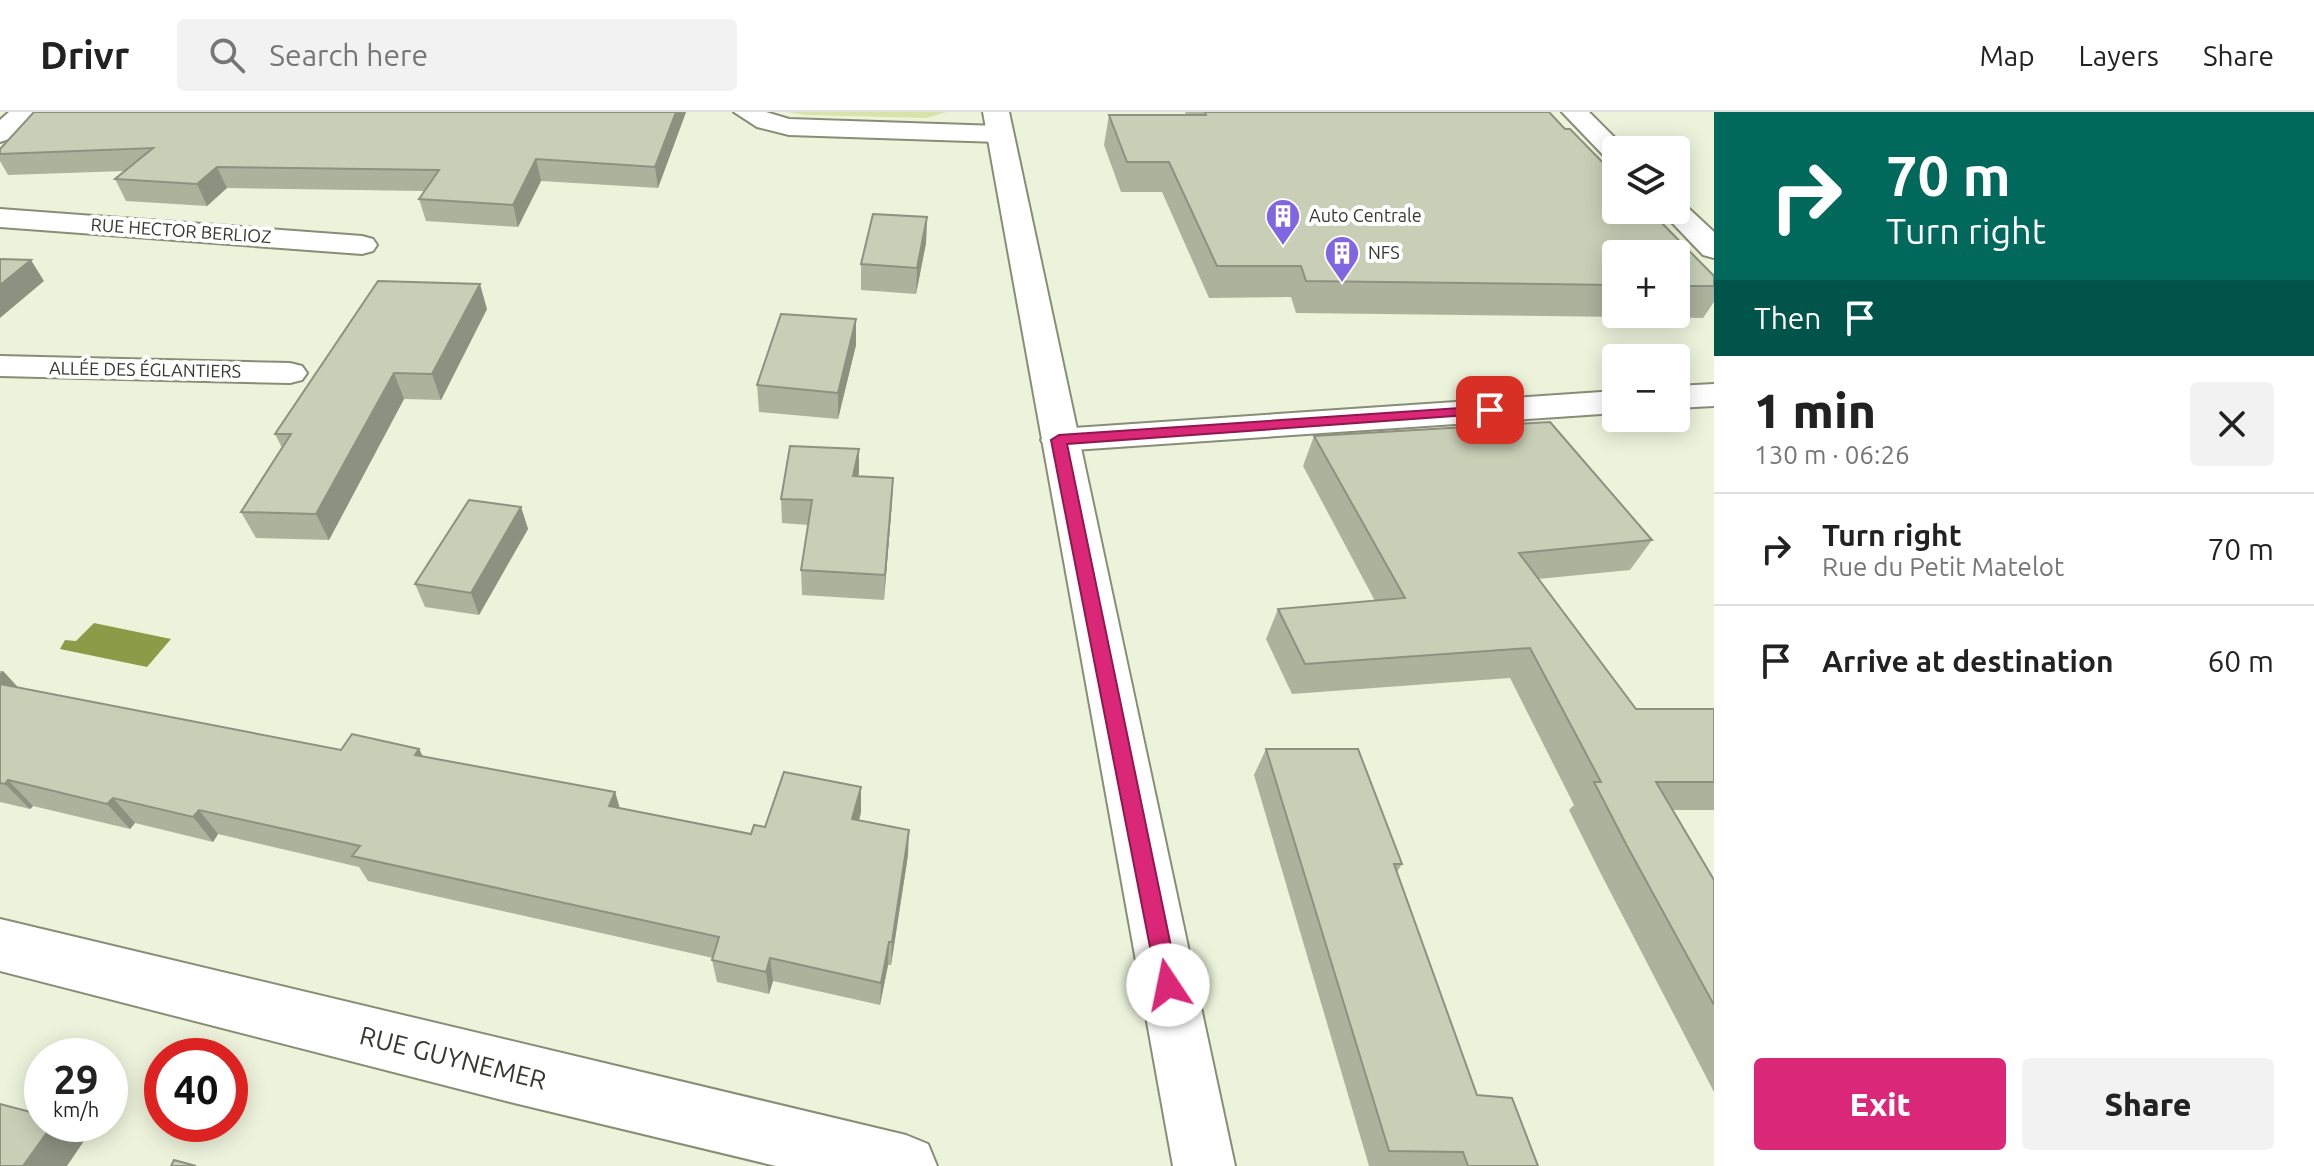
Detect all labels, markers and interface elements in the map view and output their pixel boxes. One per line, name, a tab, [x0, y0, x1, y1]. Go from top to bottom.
search box	[177, 19, 737, 91]
icon: search	[205, 33, 249, 77]
text: Drivr	[40, 34, 129, 76]
text: Search here	[269, 38, 428, 72]
text: Map	[1979, 40, 2035, 71]
text: Layers	[2079, 40, 2159, 71]
text: Share	[2203, 40, 2274, 71]
map controls	[1602, 136, 1690, 432]
button: layers	[1602, 136, 1690, 224]
icon: right	[1754, 144, 1858, 248]
text: 70 m	[1886, 144, 2011, 207]
building icon: Auto Centrale	[1264, 197, 1302, 247]
place label: Auto Centrale	[1309, 205, 1422, 225]
text: Turn right	[1886, 210, 2046, 251]
street label: RUE HECTOR BERLIOZ	[90, 214, 272, 246]
building icon: NFS	[1323, 234, 1361, 284]
button: +	[1602, 240, 1690, 328]
place label: NFS	[1368, 242, 1400, 262]
icon: arrive	[1838, 296, 1882, 340]
text: Then	[1754, 301, 1822, 335]
button: −	[1602, 344, 1690, 432]
street label: ALLÉE DES ÉGLANTIERS	[49, 356, 241, 381]
pin	[1456, 376, 1524, 444]
button: close	[2190, 382, 2274, 466]
text: 1 min	[1754, 383, 1876, 437]
icon: arrive	[1468, 388, 1512, 432]
text: 130 m · 06:26	[1754, 440, 1910, 469]
text: Turn right	[1822, 518, 1962, 552]
icon: right	[1754, 527, 1798, 571]
text: 70 m	[2207, 532, 2274, 566]
text: Rue du Petit Matelot	[1822, 552, 2064, 581]
icon: arrive	[1754, 639, 1798, 683]
text: Arrive at destination	[1822, 644, 2114, 678]
text: 60 m	[2207, 644, 2274, 678]
position arrow	[1126, 943, 1210, 1027]
street label: RUE GUYNEMER	[357, 1020, 549, 1095]
speed limit sign: 40	[144, 1038, 248, 1142]
text: 29	[53, 1057, 99, 1102]
button: Exit	[1754, 1058, 2006, 1150]
button: Share	[2022, 1058, 2274, 1150]
text: km/h	[53, 1098, 99, 1121]

